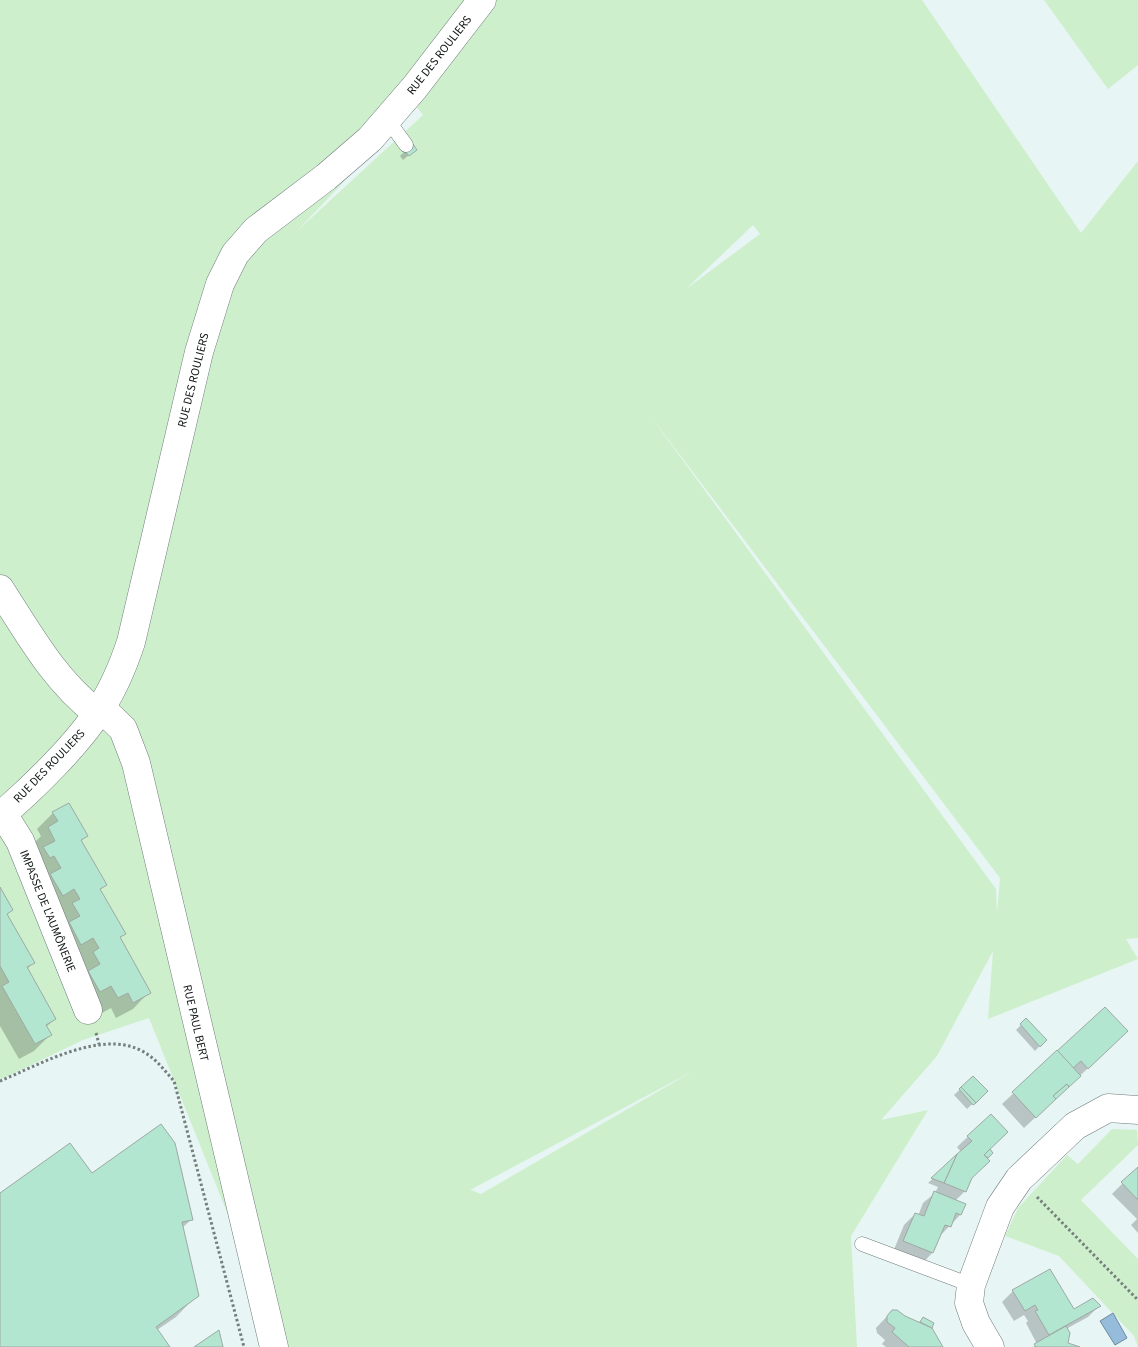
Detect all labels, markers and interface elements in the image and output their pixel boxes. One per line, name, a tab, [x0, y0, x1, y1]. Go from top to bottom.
street label: RUE DES ROULIERS	[403, 12, 476, 99]
street label: RUE DES ROULIERS	[174, 331, 213, 429]
street label: RUE DES ROULIERS	[10, 726, 89, 807]
street label: IMPASSE DE L'AUMÔNERIE	[15, 848, 80, 975]
street label: RUE PAUL BERT	[178, 983, 213, 1064]

